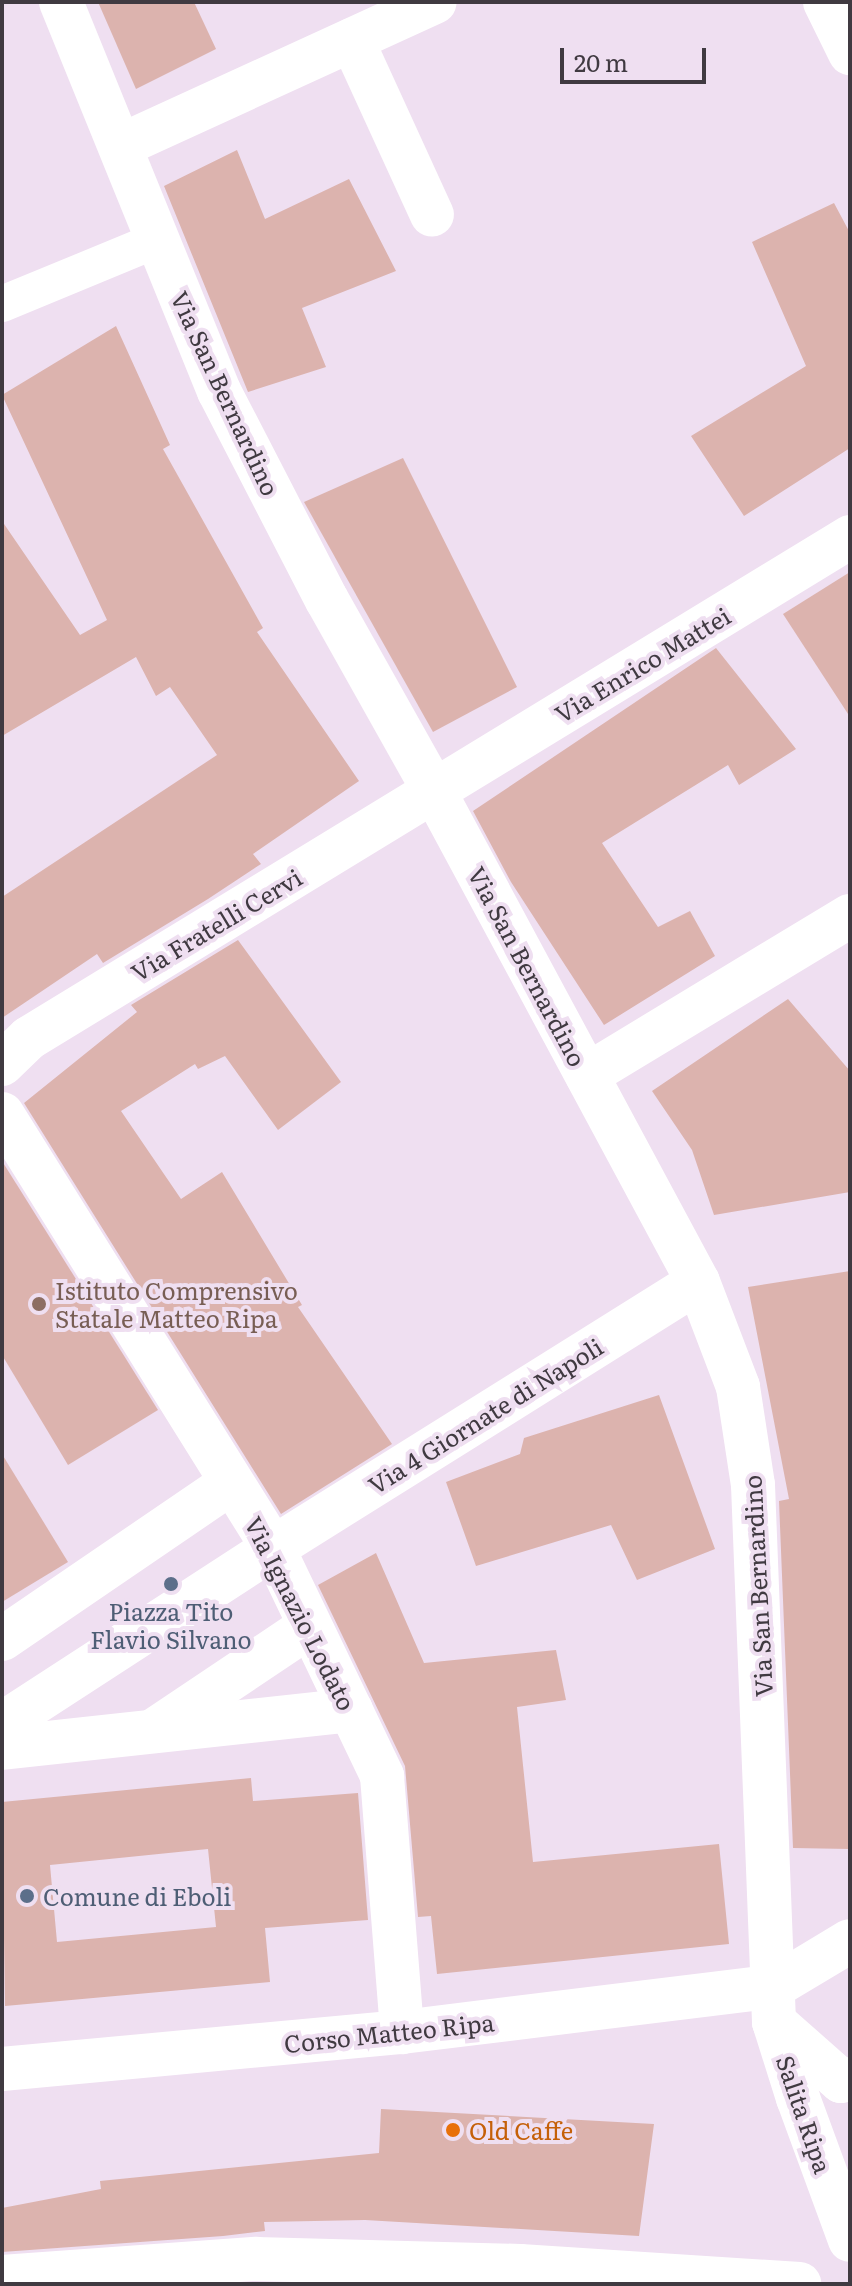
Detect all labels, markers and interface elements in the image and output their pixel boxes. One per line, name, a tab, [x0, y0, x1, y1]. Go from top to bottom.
scale bar	[564, 32, 710, 82]
text: 20 m	[574, 44, 628, 79]
street label: Via San Bernardino	[166, 286, 286, 500]
street label: Via Enrico Mattei	[549, 600, 735, 728]
street label: Via San Bernardino	[463, 861, 593, 1071]
street label: Via Fratelli Cervi	[125, 862, 307, 986]
place label: Istituto Comprensivo Statale Matteo Ripa	[55, 1276, 298, 1332]
marker: Istituto Comprensivo Statale Matteo Ripa	[30, 1295, 48, 1313]
street label: Via 4 Giornate di Napoli	[363, 1331, 607, 1499]
street label: Via San Bernardino	[737, 1474, 777, 1698]
street label: Via Ignazio Lodato	[240, 1511, 362, 1715]
marker: Piazza Tito Flavio Silvano	[162, 1575, 180, 1593]
place label: Piazza Tito Flavio Silvano	[90, 1597, 252, 1653]
place label: Comune di Eboli	[43, 1882, 231, 1910]
marker: Comune di Eboli	[18, 1887, 36, 1905]
street label: Corso Matteo Ripa	[282, 2007, 496, 2057]
street label: Salita Ripa	[771, 2051, 839, 2177]
place label: Old Caffe	[469, 2116, 573, 2144]
marker: Old Caffe	[444, 2121, 462, 2139]

